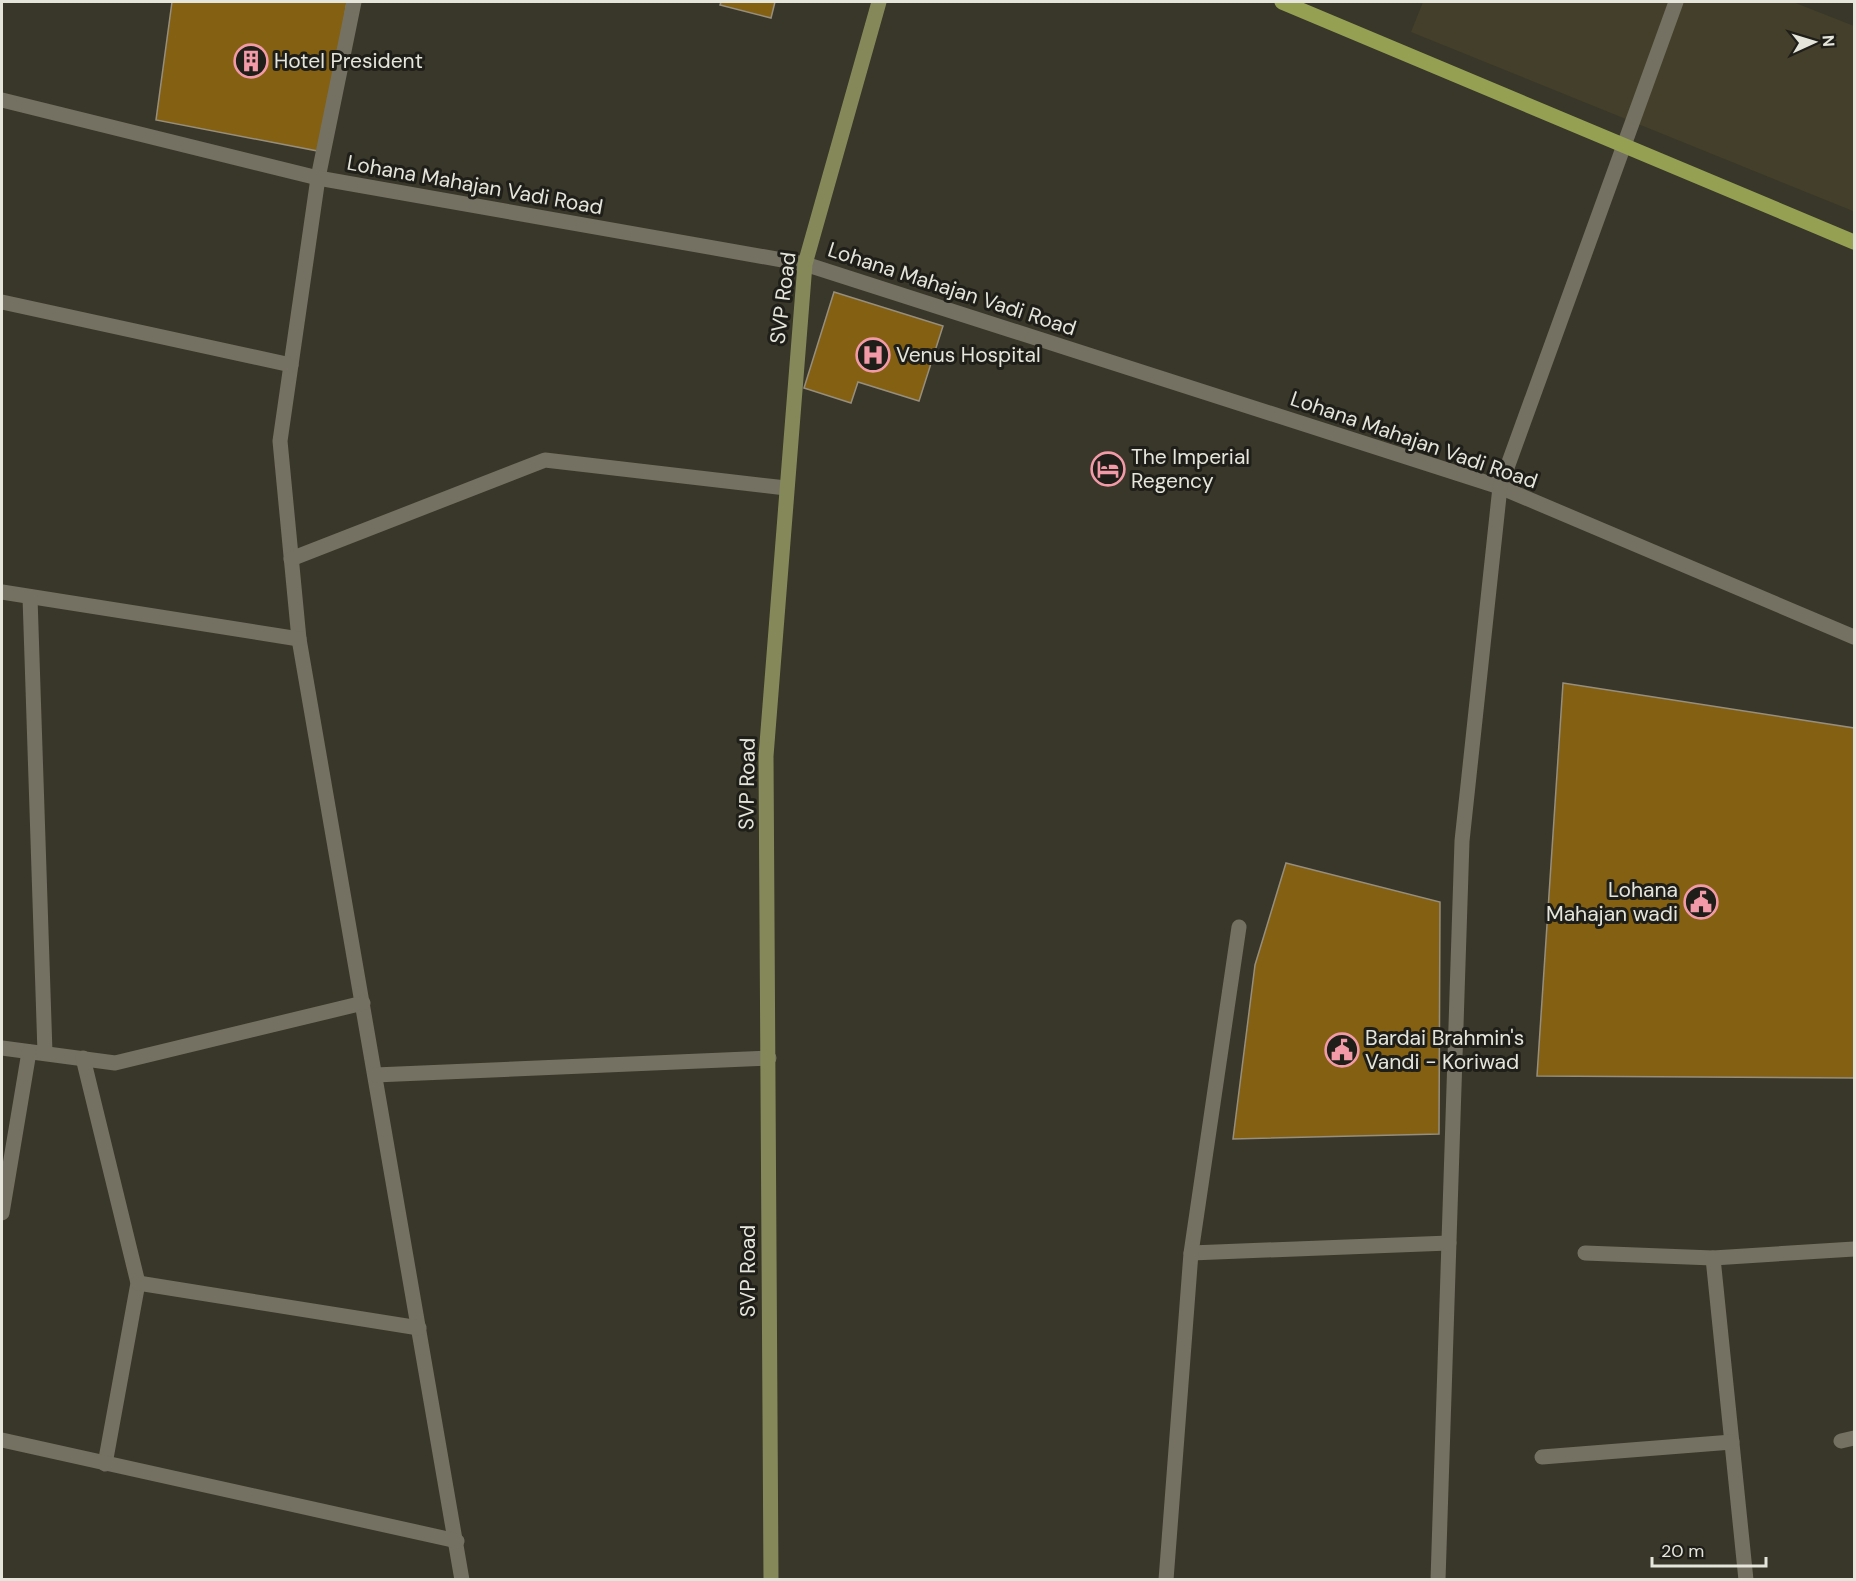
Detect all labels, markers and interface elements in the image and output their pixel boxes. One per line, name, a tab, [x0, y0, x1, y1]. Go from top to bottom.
north arrow	[1784, 12, 1844, 72]
text: N	[1818, 34, 1839, 48]
building icon: Hotel President	[233, 43, 269, 79]
place label: Hotel President	[274, 47, 423, 75]
street label: Lohana Mahajan Vadi Road	[345, 149, 605, 221]
street label: Lohana Mahajan Vadi Road	[824, 236, 1080, 342]
street label: SVP Road	[763, 250, 803, 346]
hospital icon: Venus Hospital	[855, 337, 891, 373]
place label: Venus Hospital	[896, 341, 1041, 369]
street label: Lohana Mahajan Vadi Road	[1287, 385, 1541, 495]
place label: The Imperial Regency	[1131, 443, 1250, 495]
hotel icon: The Imperial Regency	[1090, 451, 1126, 487]
street label: SVP Road	[732, 738, 762, 830]
place label: Lohana Mahajan wadi	[1546, 876, 1678, 928]
public building icon: Lohana Mahajan wadi	[1683, 884, 1719, 920]
place label: Bardai Brahmin's Vandi - Koriwad	[1365, 1024, 1524, 1076]
public building icon: Bardai Brahmin's Vandi - Koriwad	[1324, 1032, 1360, 1068]
street label: SVP Road	[734, 1225, 762, 1317]
scale bar	[1652, 1530, 1766, 1568]
text: 20 m	[1661, 1539, 1704, 1563]

